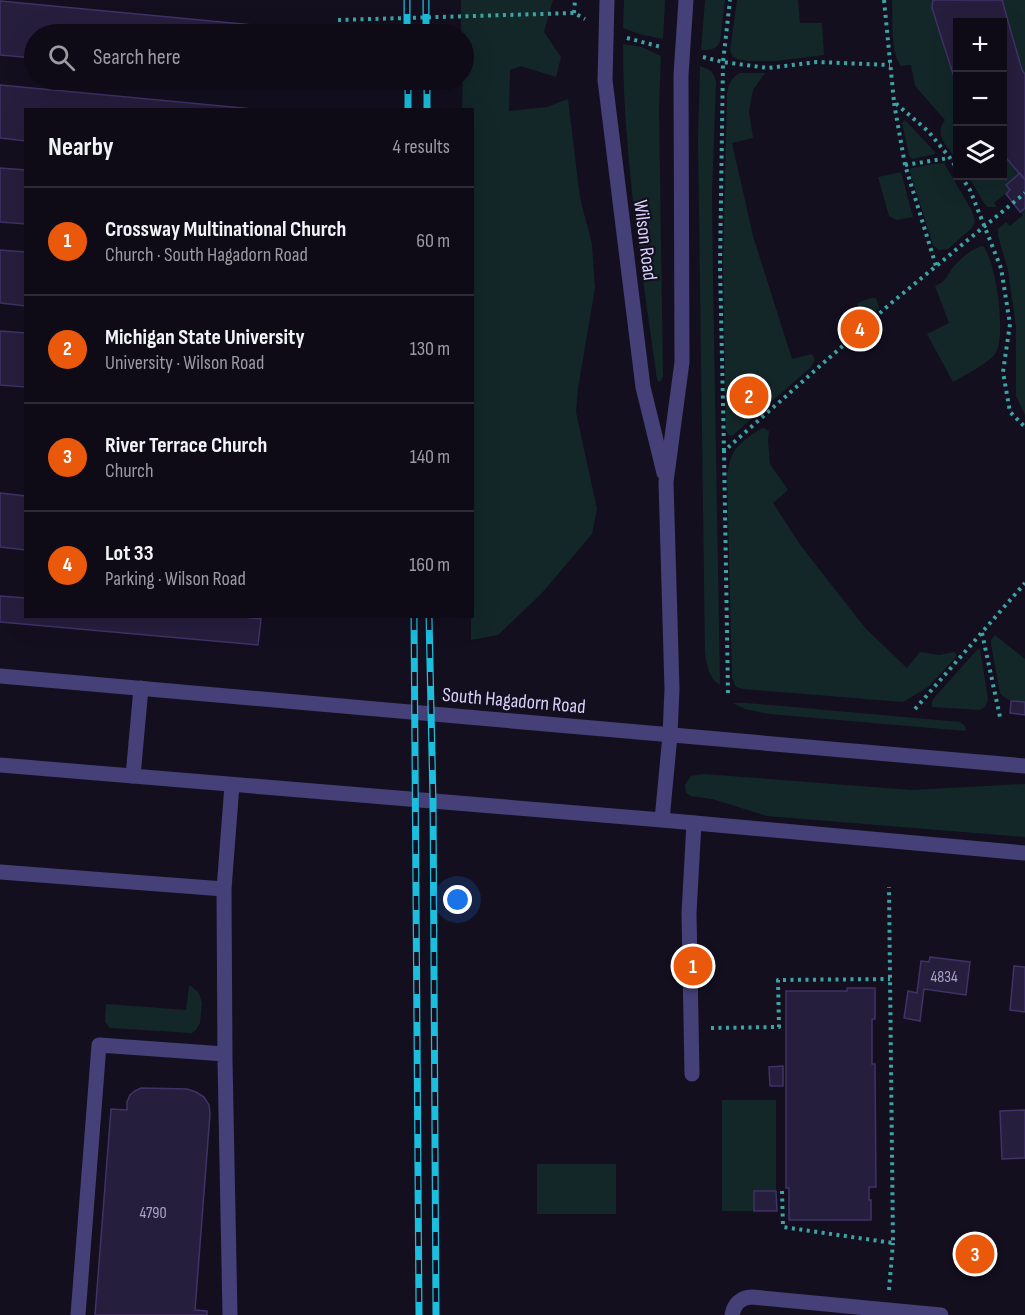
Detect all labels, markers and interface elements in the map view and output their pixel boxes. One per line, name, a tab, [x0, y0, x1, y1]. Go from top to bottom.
map controls	[953, 18, 1007, 180]
button: +	[953, 18, 1007, 72]
search box	[24, 24, 474, 90]
icon: search	[45, 41, 78, 74]
text: Search here	[93, 44, 180, 71]
button: −	[953, 72, 1007, 126]
button: layers	[953, 126, 1007, 180]
text: Nearby	[48, 132, 114, 163]
text: 4 results	[393, 135, 450, 159]
street label: Wilson Road	[628, 198, 662, 282]
text: Crossway Multinational Church	[105, 216, 346, 243]
text: 1	[64, 229, 71, 253]
text: 60 m	[416, 229, 450, 253]
text: Church · South Hagadorn Road	[105, 243, 308, 267]
pin: 4	[840, 306, 880, 352]
text: Michigan State University	[105, 324, 305, 351]
text: 2	[63, 337, 72, 361]
text: 130 m	[410, 337, 450, 361]
text: University · Wilson Road	[105, 351, 264, 375]
pin: 2	[730, 374, 768, 418]
text: River Terrace Church	[105, 432, 267, 459]
text: 3	[63, 445, 72, 469]
text: 140 m	[410, 445, 450, 469]
text: Church	[105, 459, 154, 483]
text: Lot 33	[105, 540, 154, 567]
text: 4	[63, 553, 72, 577]
text: 160 m	[409, 553, 450, 577]
text: Parking · Wilson Road	[105, 567, 246, 591]
street label: South Hagadorn Road	[441, 683, 587, 719]
your location	[443, 885, 472, 914]
pin: 1	[674, 944, 712, 988]
house number: 4834	[930, 968, 958, 987]
house number: 4790	[139, 1204, 167, 1223]
pin: 3	[956, 1232, 994, 1276]

